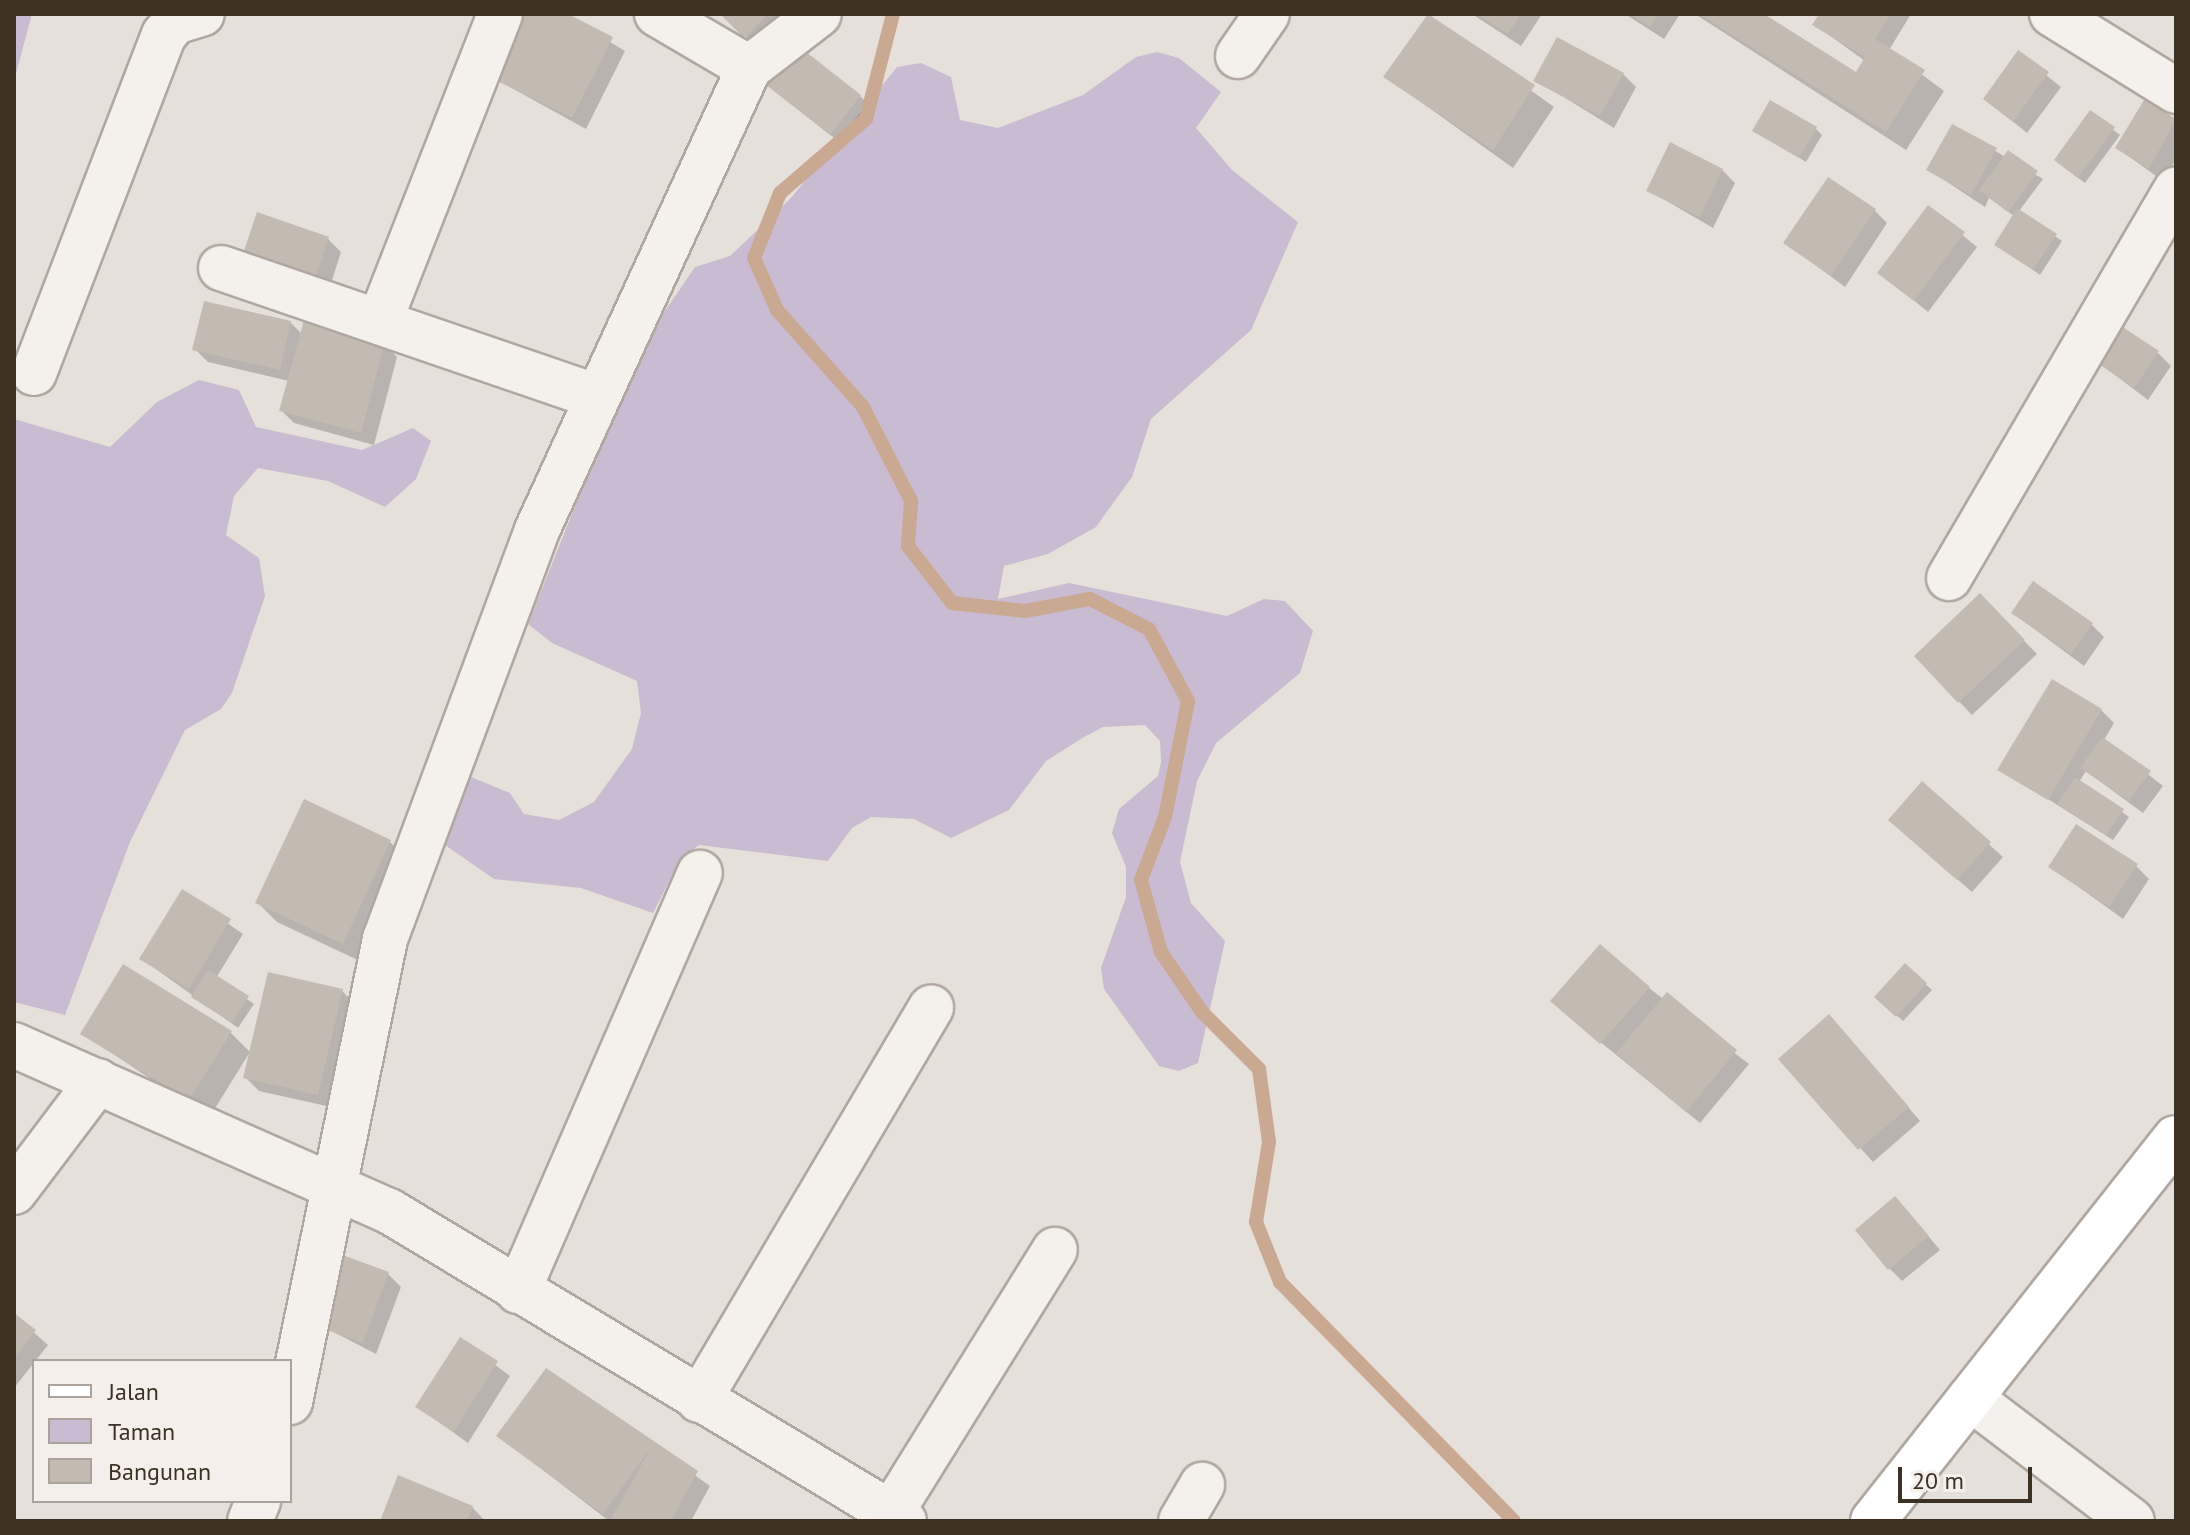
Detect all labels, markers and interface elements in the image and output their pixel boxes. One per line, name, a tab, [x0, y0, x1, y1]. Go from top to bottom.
legend	[32, 1359, 292, 1503]
text: Jalan	[108, 1376, 159, 1407]
text: Taman	[108, 1416, 175, 1447]
scale bar	[1902, 1451, 2036, 1501]
text: Bangunan	[108, 1456, 211, 1487]
text: 20 m	[1912, 1465, 1964, 1496]

